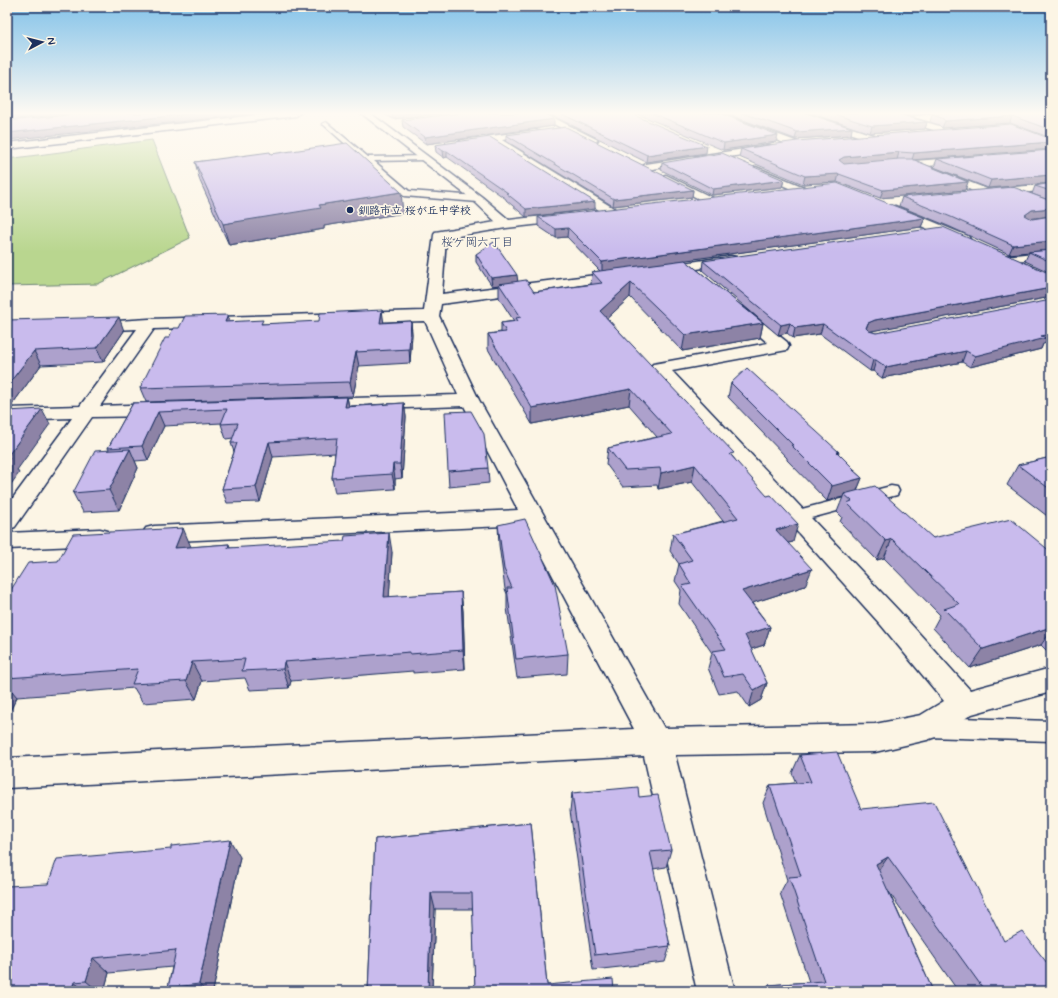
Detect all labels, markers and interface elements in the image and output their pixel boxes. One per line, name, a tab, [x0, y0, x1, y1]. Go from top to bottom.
north arrow	[22, 22, 62, 62]
text: N	[44, 36, 58, 45]
place label: 釧路市立 桜が丘中学校	[358, 204, 471, 218]
marker: 釧路市立 桜が丘中学校	[345, 205, 355, 215]
district label: 桜ケ岡六丁目	[441, 235, 513, 251]

